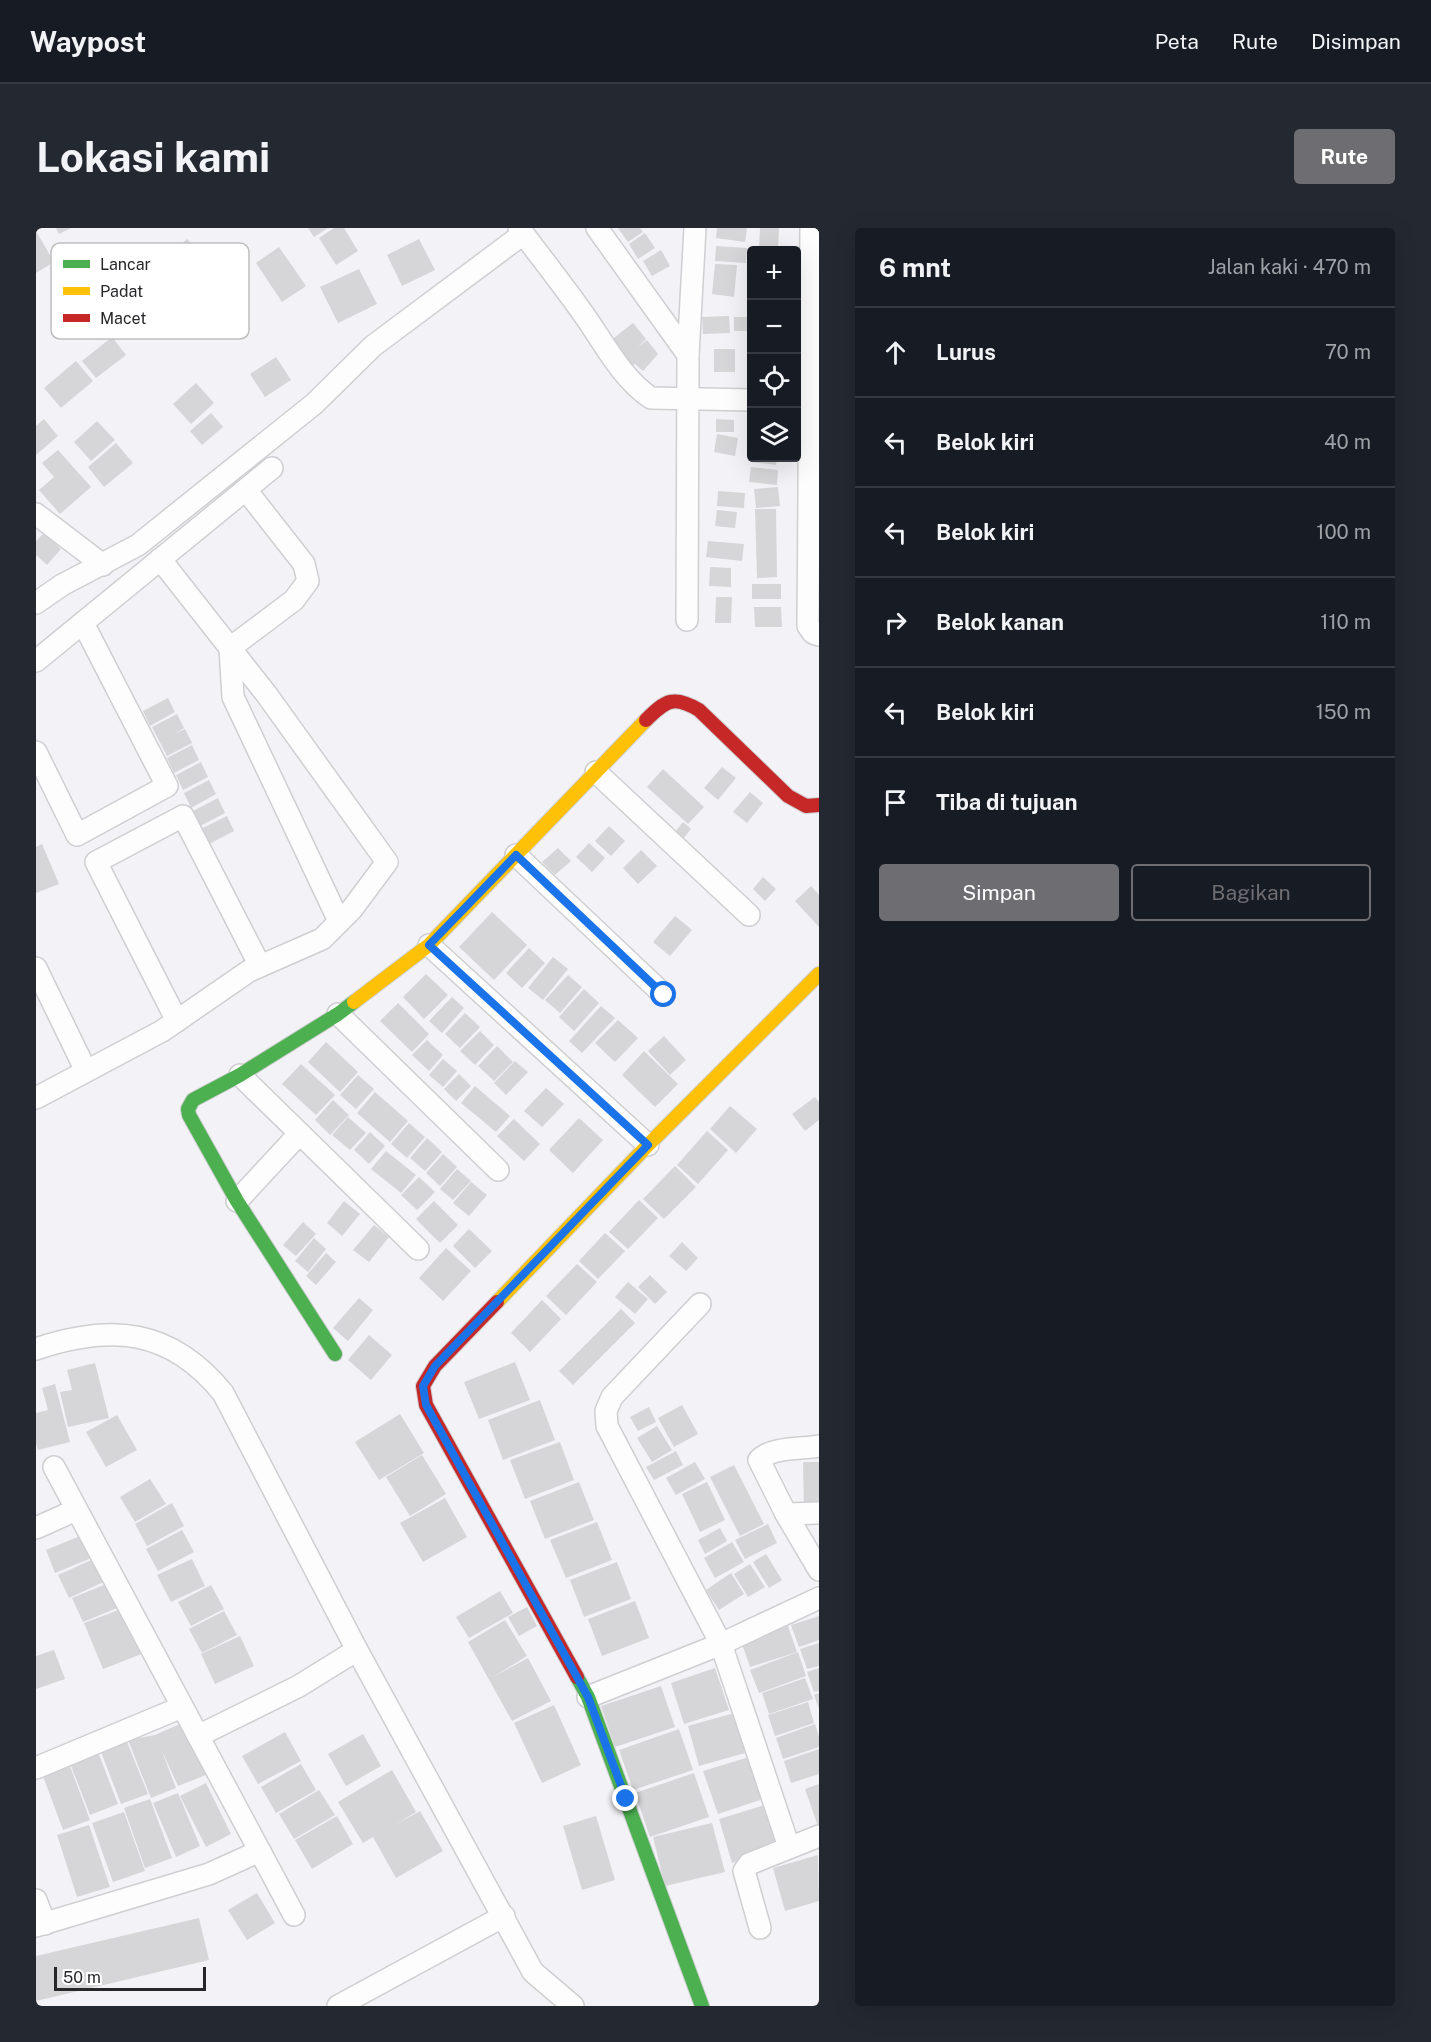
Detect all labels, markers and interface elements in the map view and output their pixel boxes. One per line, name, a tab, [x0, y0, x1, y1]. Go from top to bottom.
text: Waypost	[30, 25, 146, 58]
text: Peta	[1155, 29, 1199, 54]
text: Rute	[1232, 29, 1278, 54]
text: Disimpan	[1311, 29, 1401, 54]
button: Rute	[1294, 129, 1395, 184]
text: Lokasi kami	[36, 132, 270, 181]
legend	[51, 243, 249, 339]
map controls	[747, 246, 801, 462]
button: +	[747, 246, 801, 300]
text: 6 mnt	[879, 252, 951, 283]
text: Lancar	[100, 255, 151, 274]
text: Jalan kaki · 470 m	[1208, 255, 1371, 279]
text: Padat	[100, 282, 143, 301]
button: −	[747, 300, 801, 354]
text: Macet	[100, 309, 147, 328]
icon: ahead	[879, 336, 912, 369]
text: Lurus	[936, 339, 996, 365]
text: 70 m	[1325, 340, 1371, 364]
button: locate	[747, 354, 801, 408]
button: layers	[747, 408, 801, 462]
icon: left	[879, 426, 912, 459]
text: Belok kiri	[936, 429, 1034, 455]
text: 40 m	[1324, 430, 1371, 454]
icon: left	[879, 516, 912, 549]
text: Belok kiri	[936, 519, 1034, 545]
text: 100 m	[1316, 520, 1371, 544]
icon: right	[879, 606, 912, 639]
text: Belok kanan	[936, 609, 1064, 635]
text: 110 m	[1320, 610, 1371, 634]
icon: left	[879, 696, 912, 729]
text: Belok kiri	[936, 699, 1034, 725]
text: 150 m	[1316, 700, 1371, 724]
icon: arrive	[879, 786, 912, 819]
text: Tiba di tujuan	[936, 789, 1077, 815]
button: Simpan	[879, 864, 1119, 921]
button: Bagikan	[1131, 864, 1371, 921]
route start	[650, 981, 676, 1007]
route end	[612, 1785, 638, 1811]
scale bar	[54, 1964, 206, 1992]
text: 50 m	[63, 1968, 101, 1987]

